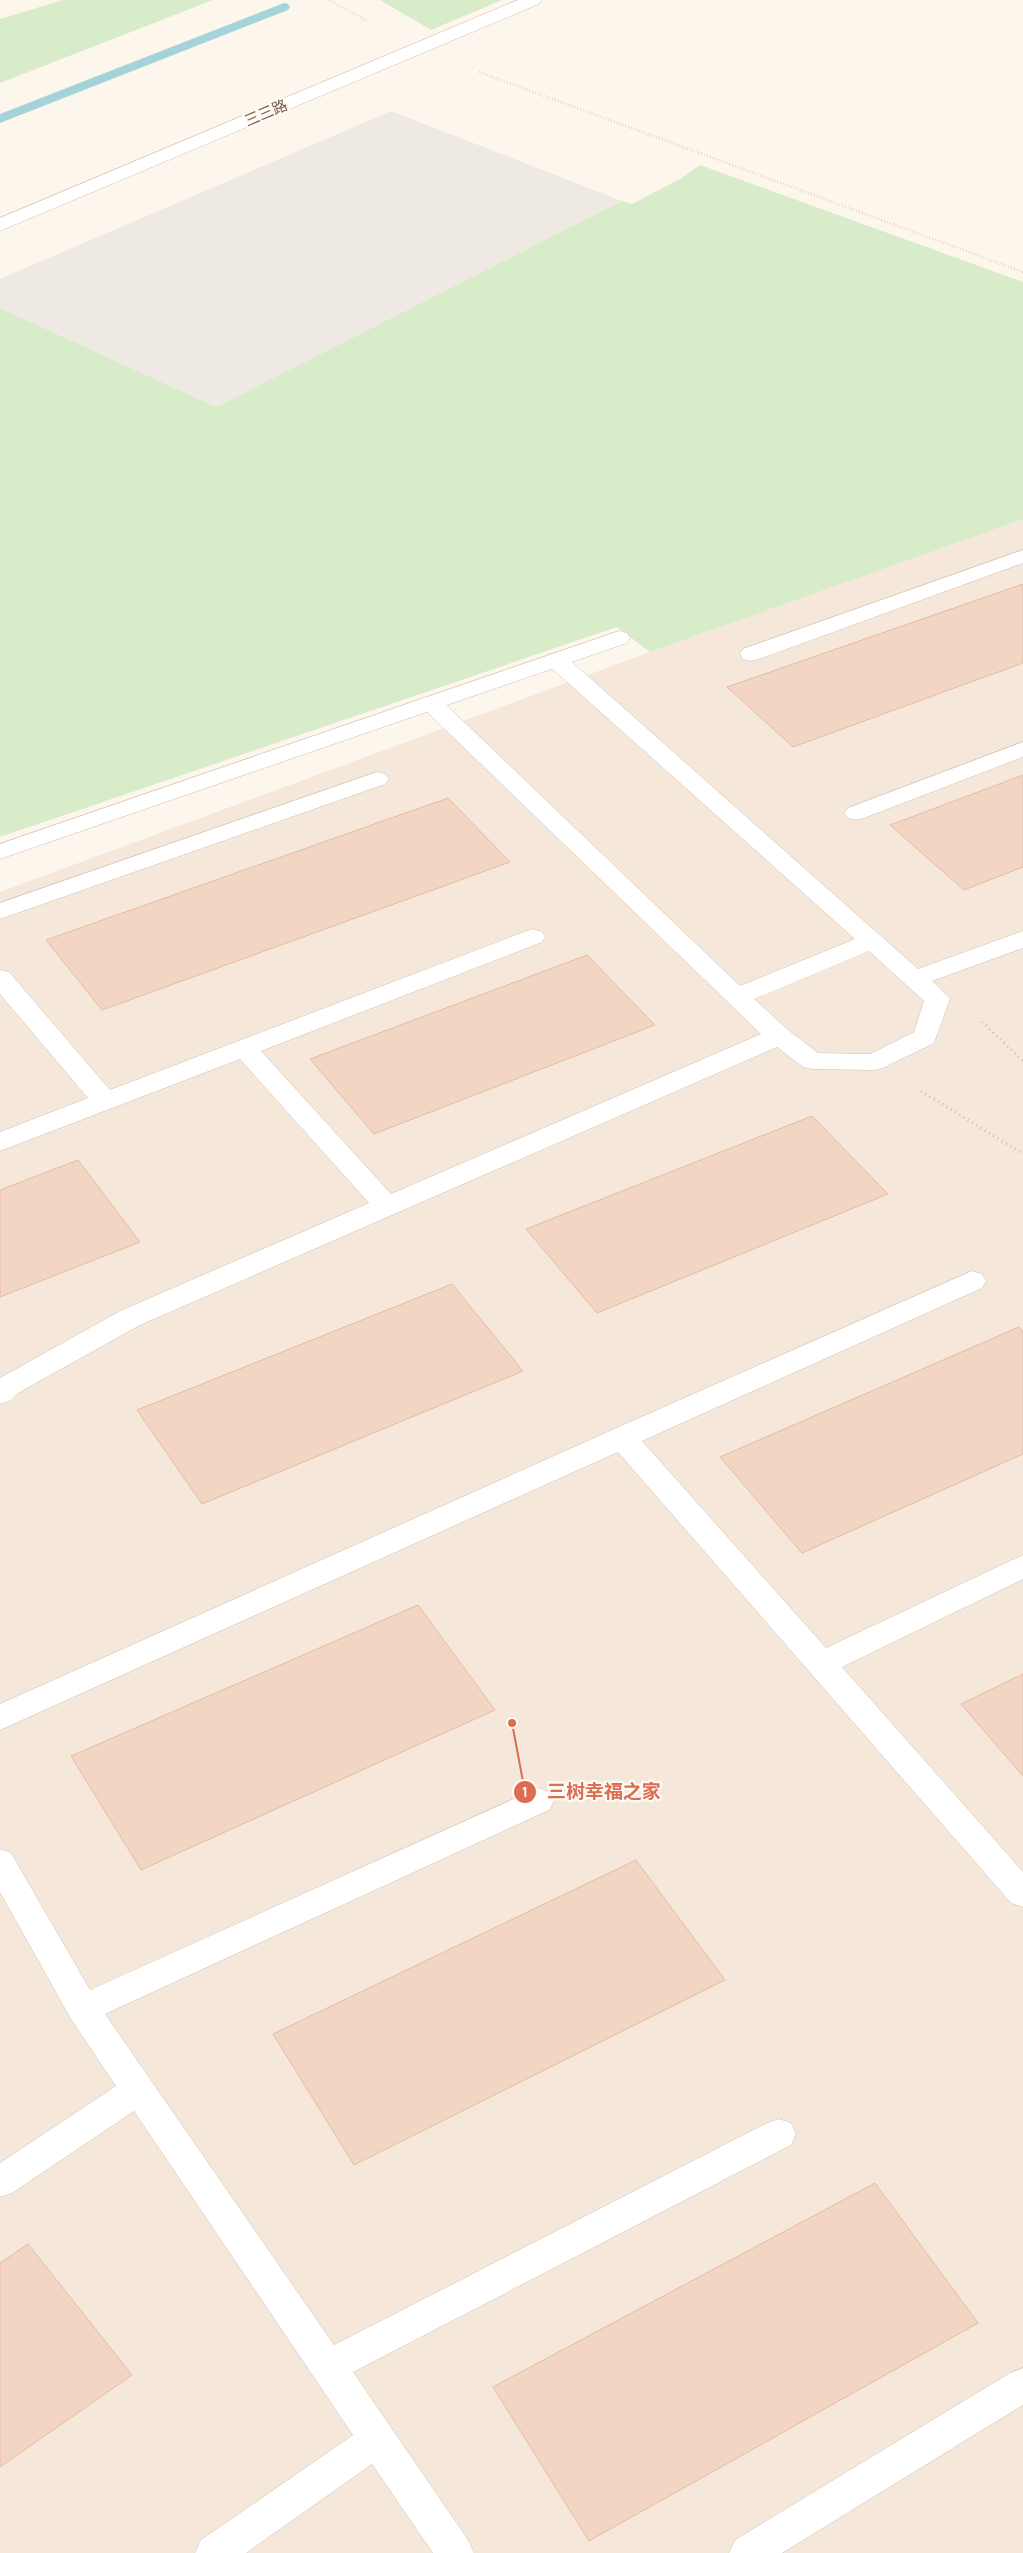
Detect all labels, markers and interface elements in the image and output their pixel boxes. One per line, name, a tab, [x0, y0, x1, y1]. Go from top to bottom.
street label: 三三路	[242, 96, 290, 130]
callout: 三树幸福之家	[512, 1775, 671, 1809]
text: 三树幸福之家	[547, 1781, 661, 1803]
text: 1	[522, 1783, 528, 1801]

